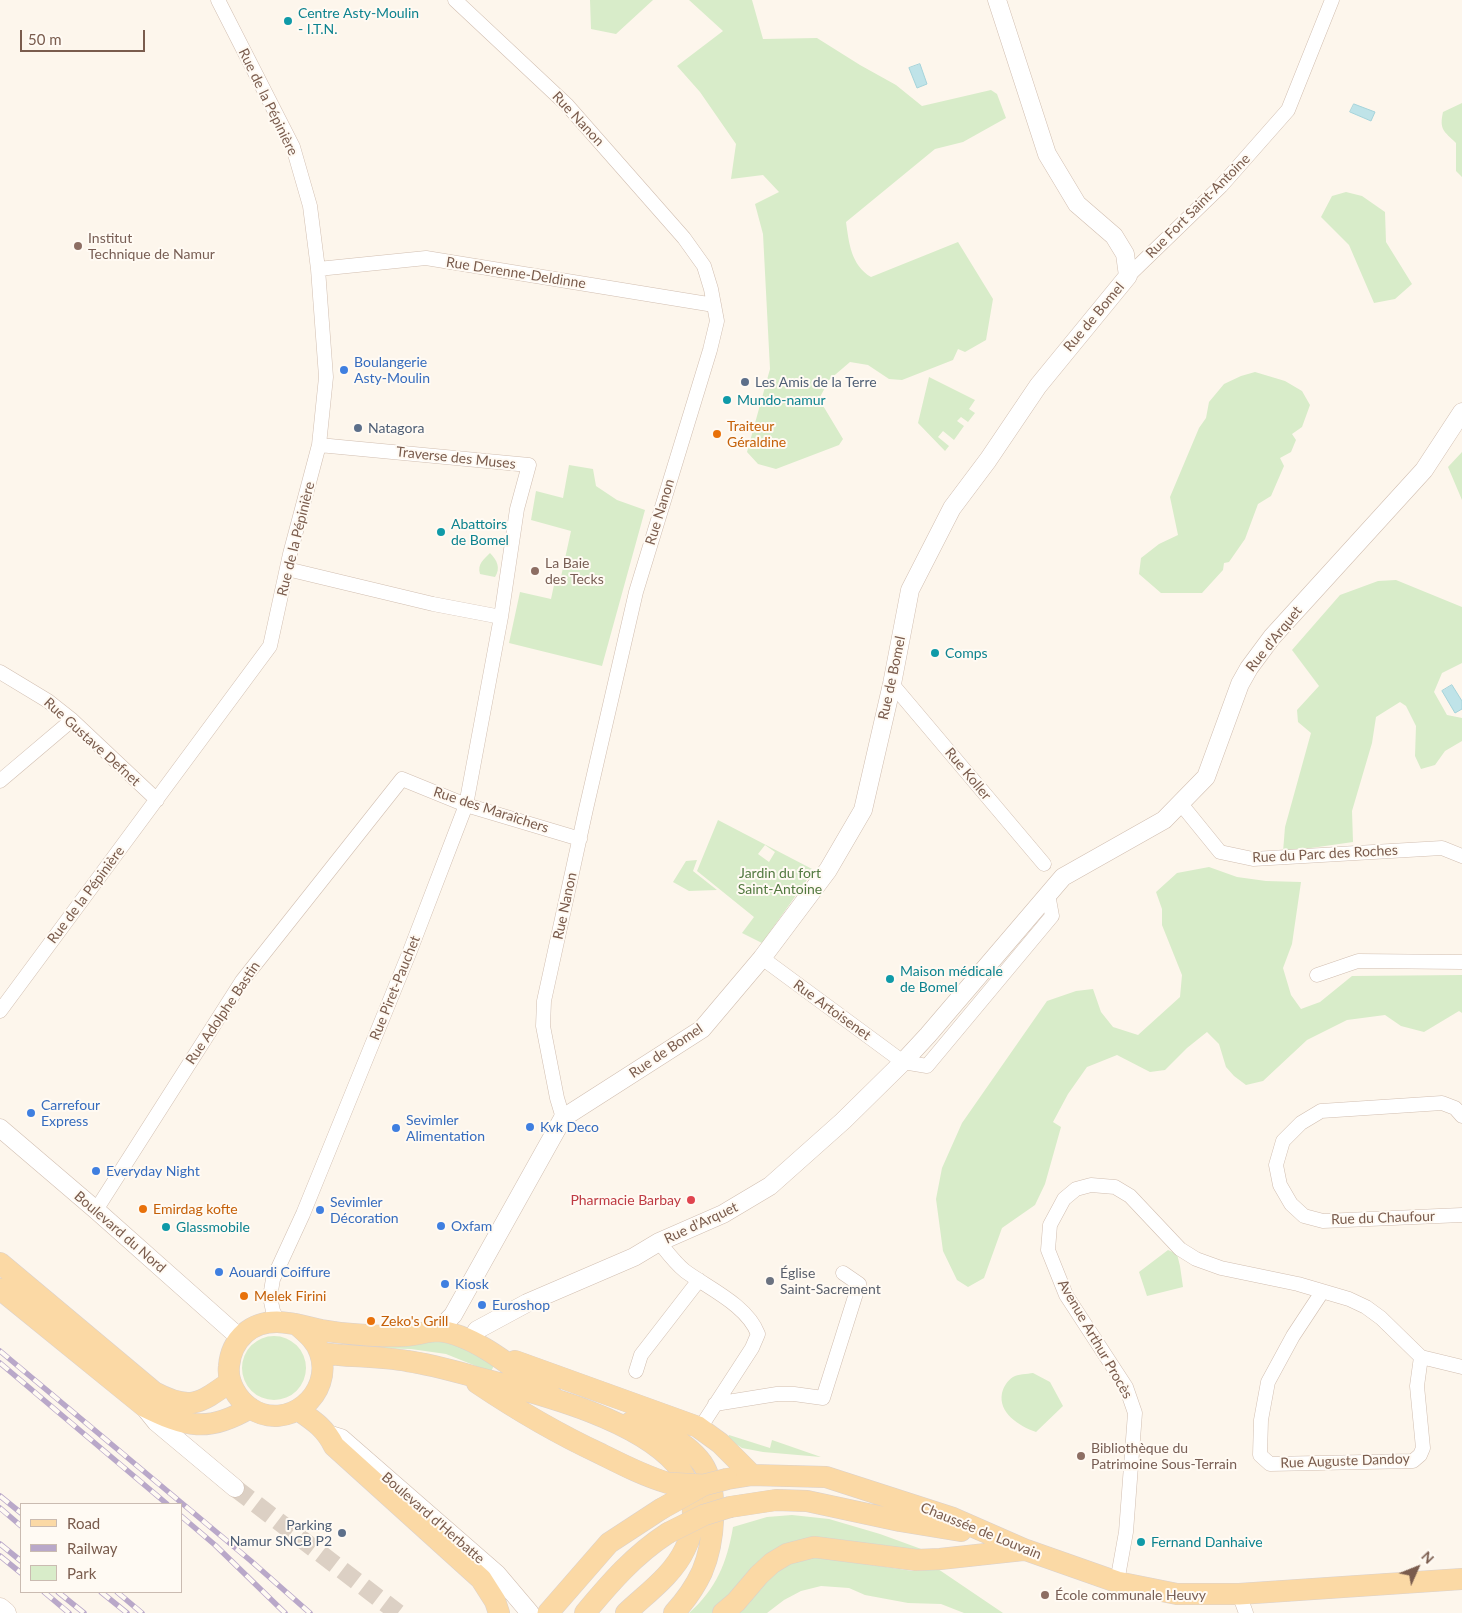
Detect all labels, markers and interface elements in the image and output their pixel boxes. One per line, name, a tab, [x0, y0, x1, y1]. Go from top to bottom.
place label: Centre Asty-Moulin - I.T.N.	[298, 5, 419, 38]
marker: Centre Asty-Moulin - I.T.N.	[282, 15, 294, 27]
scale bar	[22, 20, 148, 52]
text: 50 m	[28, 30, 62, 48]
street label: Rue de la Pépinière	[235, 46, 301, 158]
street label: Rue Nanon	[549, 88, 607, 150]
street label: Rue Fort Saint-Antoine	[1142, 150, 1254, 262]
place label: Institut Technique de Namur	[88, 230, 215, 262]
marker: Institut Technique de Namur	[72, 240, 84, 252]
street label: Rue Derenne-Deldinne	[445, 254, 587, 292]
street label: Rue de Bomel	[1060, 279, 1128, 355]
place label: Boulangerie Asty-Moulin	[354, 354, 430, 387]
marker: Boulangerie Asty-Moulin	[338, 364, 350, 376]
place label: Les Amis de la Terre	[755, 374, 877, 390]
marker: Les Amis de la Terre	[739, 376, 751, 388]
place label: Mundo-namur	[737, 392, 826, 408]
marker: Mundo-namur	[721, 394, 733, 406]
place label: Traiteur Géraldine	[727, 418, 786, 451]
place label: Natagora	[368, 420, 424, 436]
marker: Natagora	[352, 422, 364, 434]
marker: Traiteur Géraldine	[711, 428, 723, 440]
street label: Traverse des Muses	[395, 443, 517, 473]
street label: Rue Nanon	[642, 477, 678, 547]
street label: Rue de la Pépinière	[274, 480, 318, 598]
place label: Abattoirs de Bomel	[451, 516, 509, 548]
marker: Abattoirs de Bomel	[435, 526, 447, 538]
place label: La Baie des Tecks	[545, 555, 604, 588]
marker: La Baie des Tecks	[529, 565, 541, 577]
street label: Rue d'Arquet	[1242, 603, 1306, 675]
street label: Rue de Bomel	[875, 635, 909, 721]
place label: Comps	[945, 645, 988, 661]
marker: Comps	[929, 647, 941, 659]
street label: Rue Gustave Defnet	[40, 694, 144, 790]
street label: Rue Koller	[941, 744, 995, 804]
street label: Rue des Maraîchers	[431, 783, 551, 837]
street label: Rue du Parc des Roches	[1252, 842, 1398, 866]
street label: Rue de la Pépinière	[44, 843, 128, 947]
park label: Jardin du fort Saint-Antoine	[738, 865, 822, 898]
street label: Rue Nanon	[550, 871, 580, 941]
street label: Rue Piret-Pauchet	[366, 933, 424, 1043]
street label: Rue Adolphe Bastin	[182, 958, 264, 1068]
place label: Maison médicale de Bomel	[900, 963, 1003, 996]
marker: Maison médicale de Bomel	[884, 973, 896, 985]
street label: Rue Artoisenet	[790, 976, 874, 1044]
street label: Rue de Bomel	[626, 1020, 706, 1082]
place label: Carrefour Express	[41, 1097, 100, 1130]
marker: Carrefour Express	[25, 1107, 37, 1119]
place label: Sevimler Alimentation	[406, 1112, 485, 1144]
place label: Kvk Deco	[540, 1119, 599, 1135]
marker: Kvk Deco	[524, 1121, 536, 1133]
marker: Sevimler Alimentation	[390, 1122, 402, 1134]
place label: Everyday Night	[106, 1163, 200, 1179]
marker: Everyday Night	[90, 1165, 102, 1177]
street label: Boulevard du Nord	[71, 1188, 169, 1276]
place label: Pharmacie Barbay	[570, 1192, 681, 1208]
place label: Sevimler Décoration	[330, 1194, 399, 1226]
marker: Pharmacie Barbay	[685, 1194, 697, 1206]
street label: Rue d'Arquet	[661, 1199, 741, 1247]
place label: Emirdag kofte	[153, 1201, 238, 1217]
marker: Emirdag kofte	[137, 1203, 149, 1215]
marker: Sevimler Décoration	[314, 1204, 326, 1216]
street label: Rue du Chaufour	[1331, 1208, 1435, 1228]
place label: Oxfam	[451, 1218, 492, 1234]
place label: Glassmobile	[176, 1219, 250, 1235]
marker: Oxfam	[435, 1220, 447, 1232]
marker: Glassmobile	[160, 1221, 172, 1233]
place label: Aouardi Coiffure	[229, 1264, 330, 1280]
place label: Église Saint-Sacrement	[780, 1265, 881, 1298]
marker: Aouardi Coiffure	[213, 1266, 225, 1278]
marker: Église Saint-Sacrement	[764, 1275, 776, 1287]
place label: Kiosk	[455, 1276, 489, 1292]
street label: Avenue Arthur Procès	[1054, 1276, 1136, 1402]
marker: Kiosk	[439, 1278, 451, 1290]
place label: Melek Firini	[254, 1288, 326, 1304]
marker: Melek Firini	[238, 1290, 250, 1302]
place label: Euroshop	[492, 1297, 550, 1313]
marker: Euroshop	[476, 1299, 488, 1311]
place label: Zeko's Grill	[381, 1313, 448, 1329]
marker: Zeko's Grill	[365, 1315, 377, 1327]
place label: Bibliothèque du Patrimoine Sous-Terrain	[1091, 1440, 1237, 1472]
marker: Bibliothèque du Patrimoine Sous-Terrain	[1075, 1450, 1087, 1462]
street label: Rue Auguste Dandoy	[1280, 1450, 1410, 1472]
street label: Boulevard d'Herbatte	[378, 1469, 488, 1567]
street label: Chaussée de Louvain	[918, 1499, 1044, 1563]
legend	[20, 1503, 182, 1593]
text: Road	[67, 1514, 100, 1532]
place label: Parking Namur SNCB P2	[230, 1517, 332, 1550]
marker: Parking Namur SNCB P2	[336, 1527, 348, 1539]
place label: Fernand Danhaive	[1151, 1534, 1263, 1550]
marker: Fernand Danhaive	[1135, 1536, 1147, 1548]
text: Railway	[67, 1539, 118, 1557]
north arrow	[1392, 1543, 1442, 1593]
text: N	[1418, 1547, 1438, 1567]
text: Park	[67, 1564, 96, 1582]
place label: École communale Heuvy	[1055, 1587, 1206, 1603]
marker: École communale Heuvy	[1039, 1589, 1051, 1601]

